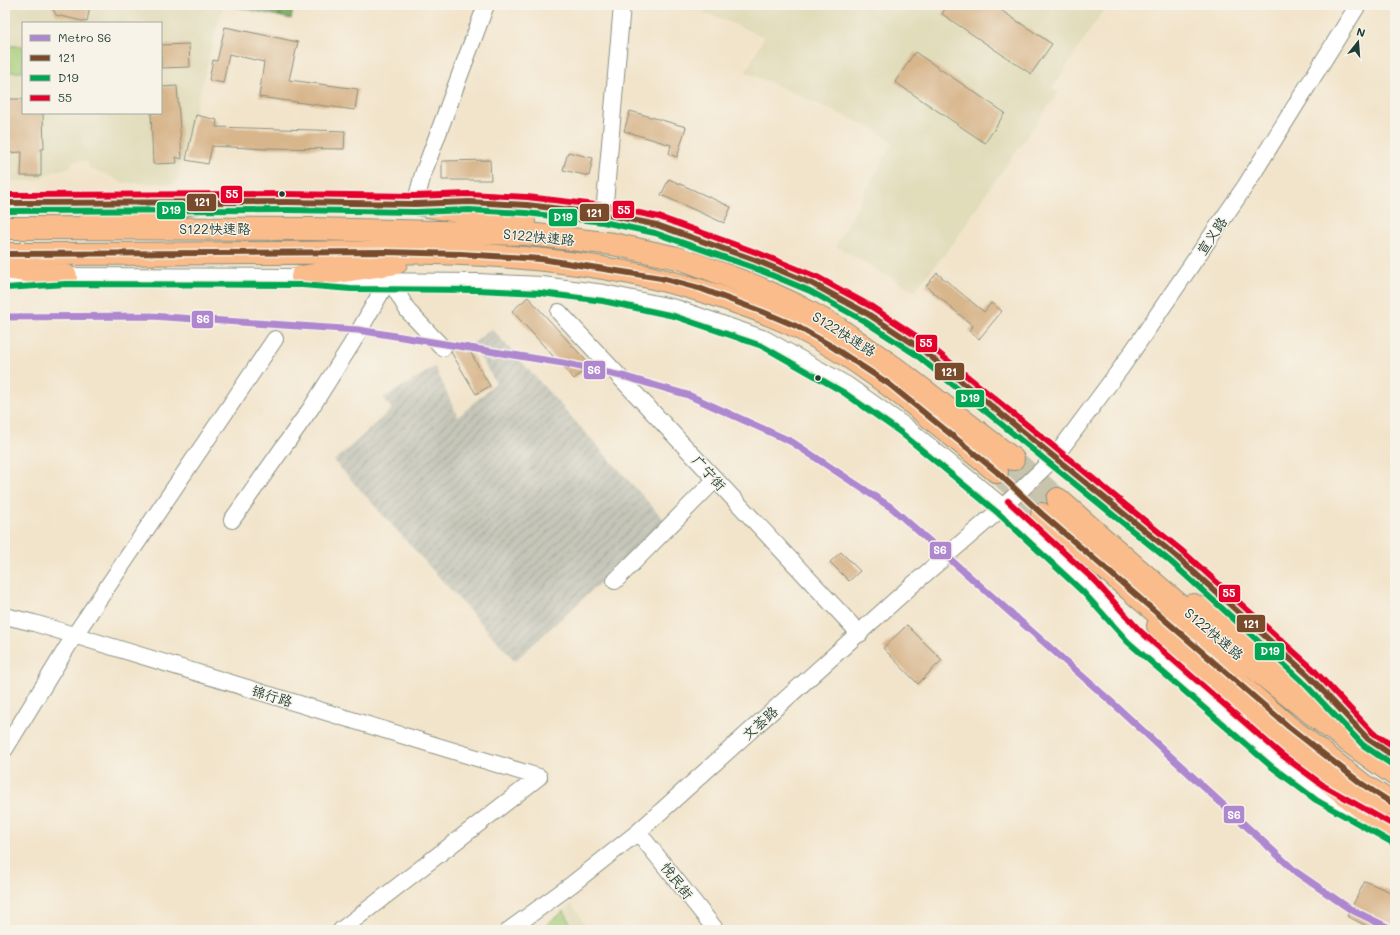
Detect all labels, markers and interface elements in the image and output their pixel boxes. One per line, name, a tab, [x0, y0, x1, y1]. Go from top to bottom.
legend	[22, 22, 162, 114]
north arrow	[1338, 22, 1378, 62]
text: N	[1355, 24, 1367, 40]
text: Metro S6	[58, 29, 111, 45]
text: 121	[58, 49, 75, 65]
text: D19	[58, 69, 79, 85]
text: 55	[58, 89, 72, 105]
line badge: 55	[220, 185, 243, 204]
text: 55	[226, 186, 239, 201]
unlabelled marker	[277, 189, 287, 199]
line badge: 121	[186, 193, 217, 212]
text: 121	[194, 194, 210, 209]
line badge: 55	[612, 200, 635, 219]
line badge: D19	[156, 201, 186, 220]
text: D19	[161, 202, 181, 217]
text: 55	[618, 202, 631, 217]
line badge: 121	[579, 203, 610, 222]
text: 121	[586, 205, 602, 220]
line badge: D19	[548, 208, 578, 227]
text: D19	[553, 209, 573, 224]
street label: 宣义路	[1192, 213, 1231, 258]
street label: S122快速路	[179, 219, 251, 238]
street label: S122快速路	[502, 224, 576, 249]
street label: S122快速路	[809, 307, 880, 361]
line badge: S6	[191, 310, 214, 329]
text: S6	[196, 311, 210, 326]
line badge: 55	[915, 334, 938, 353]
text: 55	[920, 335, 933, 350]
line badge: S6	[583, 360, 606, 380]
text: S6	[587, 362, 601, 377]
line badge: 121	[934, 362, 965, 381]
text: 121	[941, 364, 957, 379]
unlabelled marker	[813, 373, 823, 383]
line badge: D19	[955, 389, 985, 408]
text: D19	[960, 390, 980, 405]
street label: 广宁街	[688, 451, 731, 494]
line badge: S6	[929, 541, 952, 560]
text: S6	[933, 542, 947, 557]
line badge: 55	[1218, 584, 1241, 603]
text: 55	[1223, 585, 1236, 600]
street label: S122快速路	[1181, 603, 1248, 664]
line badge: 121	[1236, 614, 1266, 633]
text: 121	[1243, 616, 1259, 631]
line badge: D19	[1254, 642, 1285, 661]
text: D19	[1260, 643, 1280, 658]
street label: 锦行路	[249, 680, 295, 711]
street label: 文荟路	[738, 702, 782, 744]
line badge: S6	[1223, 805, 1245, 824]
text: S6	[1227, 807, 1241, 822]
street label: 悦民街	[657, 858, 698, 903]

